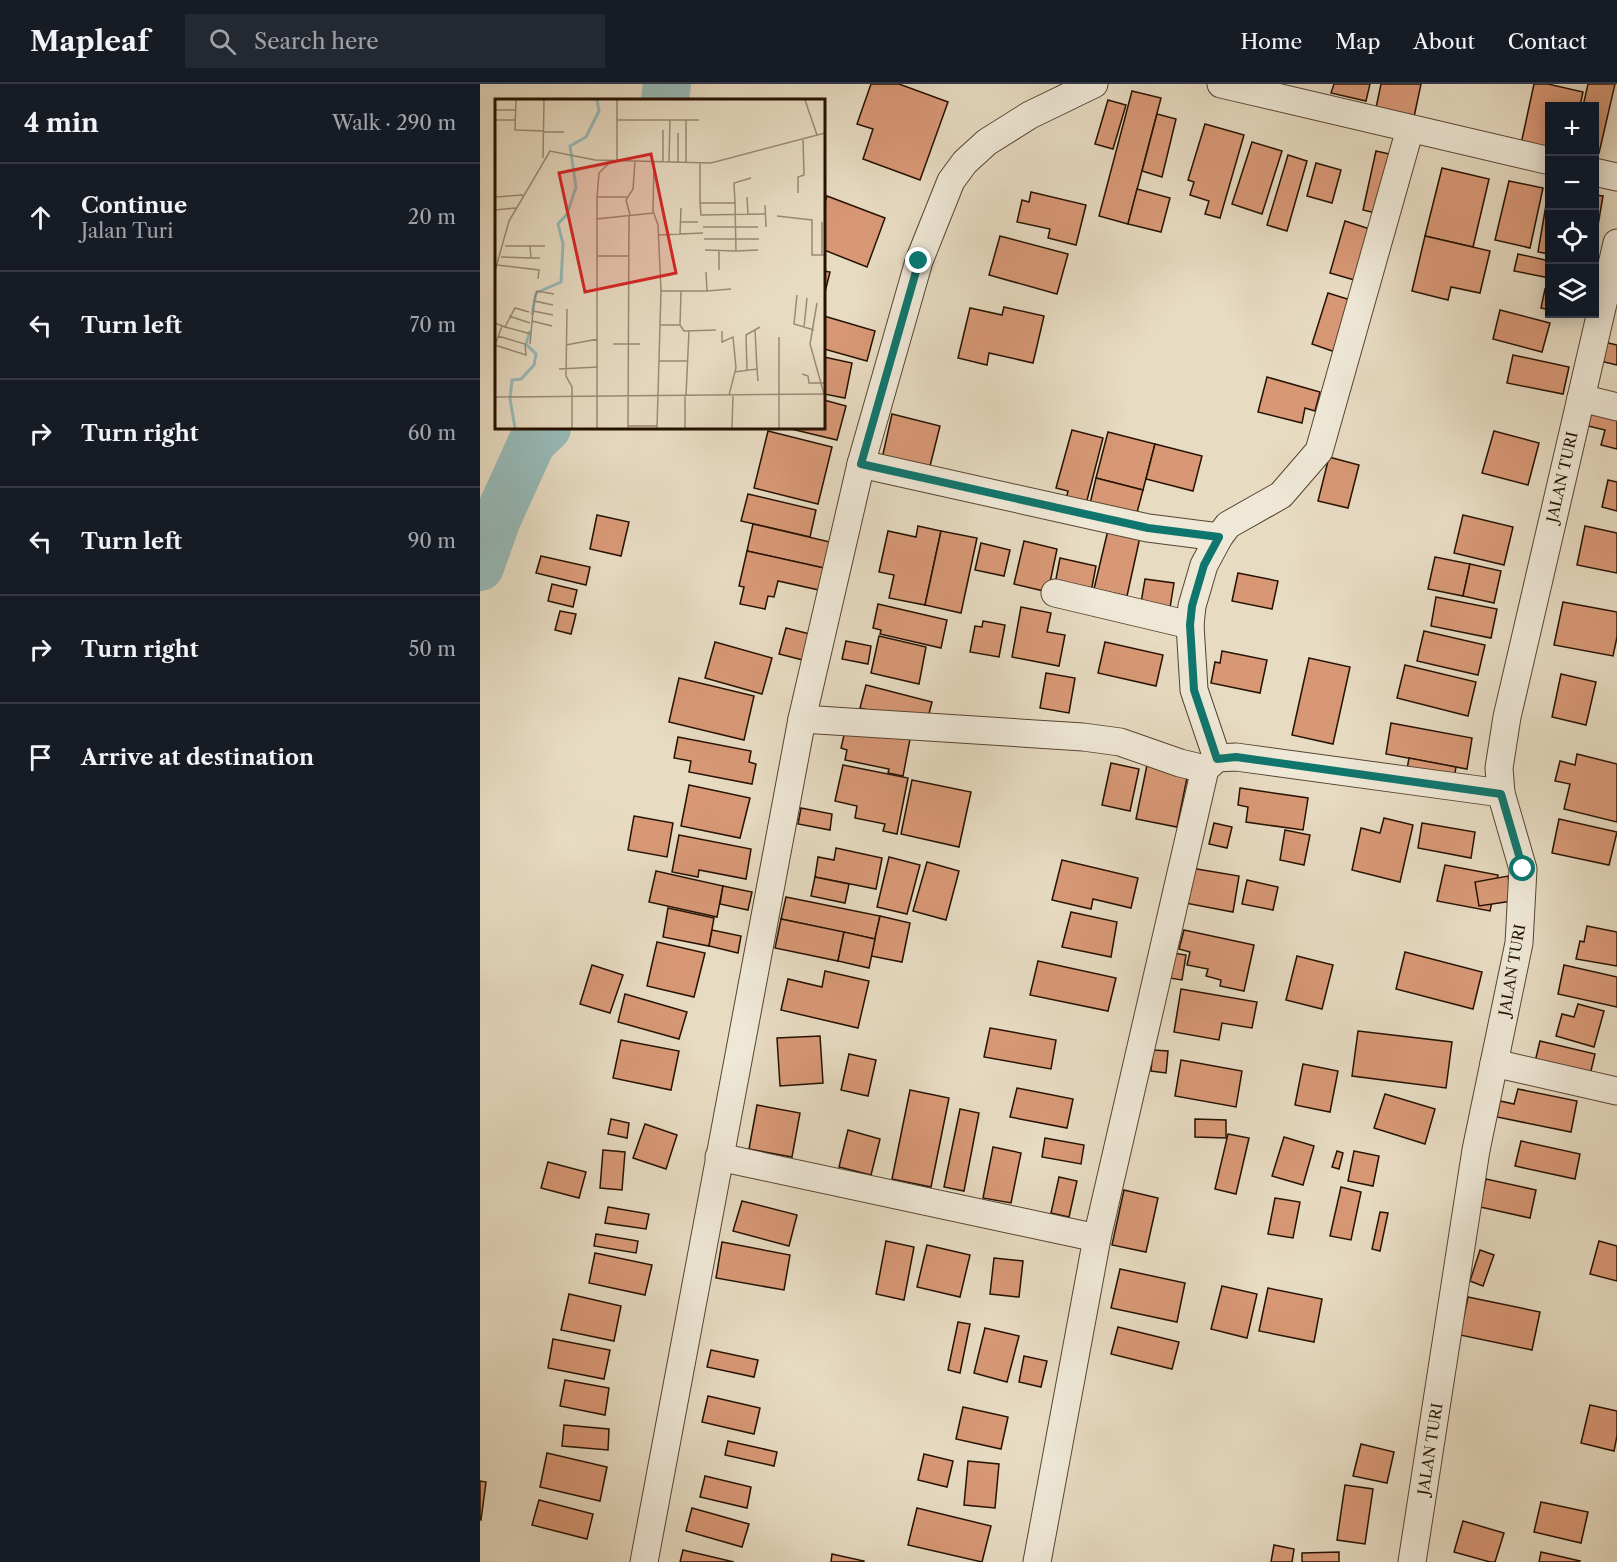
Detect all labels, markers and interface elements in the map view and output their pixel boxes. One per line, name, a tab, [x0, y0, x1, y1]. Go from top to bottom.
search box	[185, 14, 605, 68]
text: Mapleaf	[30, 24, 149, 58]
icon: search	[206, 25, 239, 58]
text: Search here	[254, 28, 379, 55]
text: Home	[1241, 29, 1302, 54]
text: Map	[1335, 29, 1380, 54]
text: About	[1413, 29, 1475, 54]
text: Contact	[1508, 29, 1587, 54]
inset map	[495, 99, 825, 429]
map controls	[1545, 102, 1599, 318]
button: +	[1545, 102, 1599, 156]
text: 4 min	[24, 107, 99, 139]
text: Walk · 290 m	[332, 111, 456, 135]
button: −	[1545, 156, 1599, 210]
text: Continue	[81, 192, 187, 219]
icon: ahead	[24, 201, 57, 234]
text: 20 m	[408, 205, 456, 229]
button: locate	[1545, 210, 1599, 264]
text: Jalan Turi	[81, 219, 173, 243]
route end	[905, 247, 931, 273]
button: layers	[1545, 264, 1599, 318]
icon: left	[24, 309, 57, 342]
text: Turn left	[81, 312, 182, 339]
text: 70 m	[410, 313, 456, 337]
icon: right	[24, 417, 57, 450]
text: Turn right	[81, 420, 199, 447]
text: 60 m	[408, 421, 456, 445]
street label: JALAN TURI	[1542, 430, 1582, 526]
icon: left	[24, 525, 57, 558]
text: Turn left	[81, 528, 182, 555]
text: 90 m	[408, 529, 456, 553]
icon: right	[24, 633, 57, 666]
text: Turn right	[81, 636, 199, 663]
text: 50 m	[409, 637, 456, 661]
icon: arrive	[24, 741, 57, 774]
text: Arrive at destination	[81, 744, 314, 771]
route start	[1509, 855, 1535, 881]
street label: JALAN TURI	[1494, 923, 1529, 1019]
street label: JALAN TURI	[1413, 1402, 1447, 1498]

